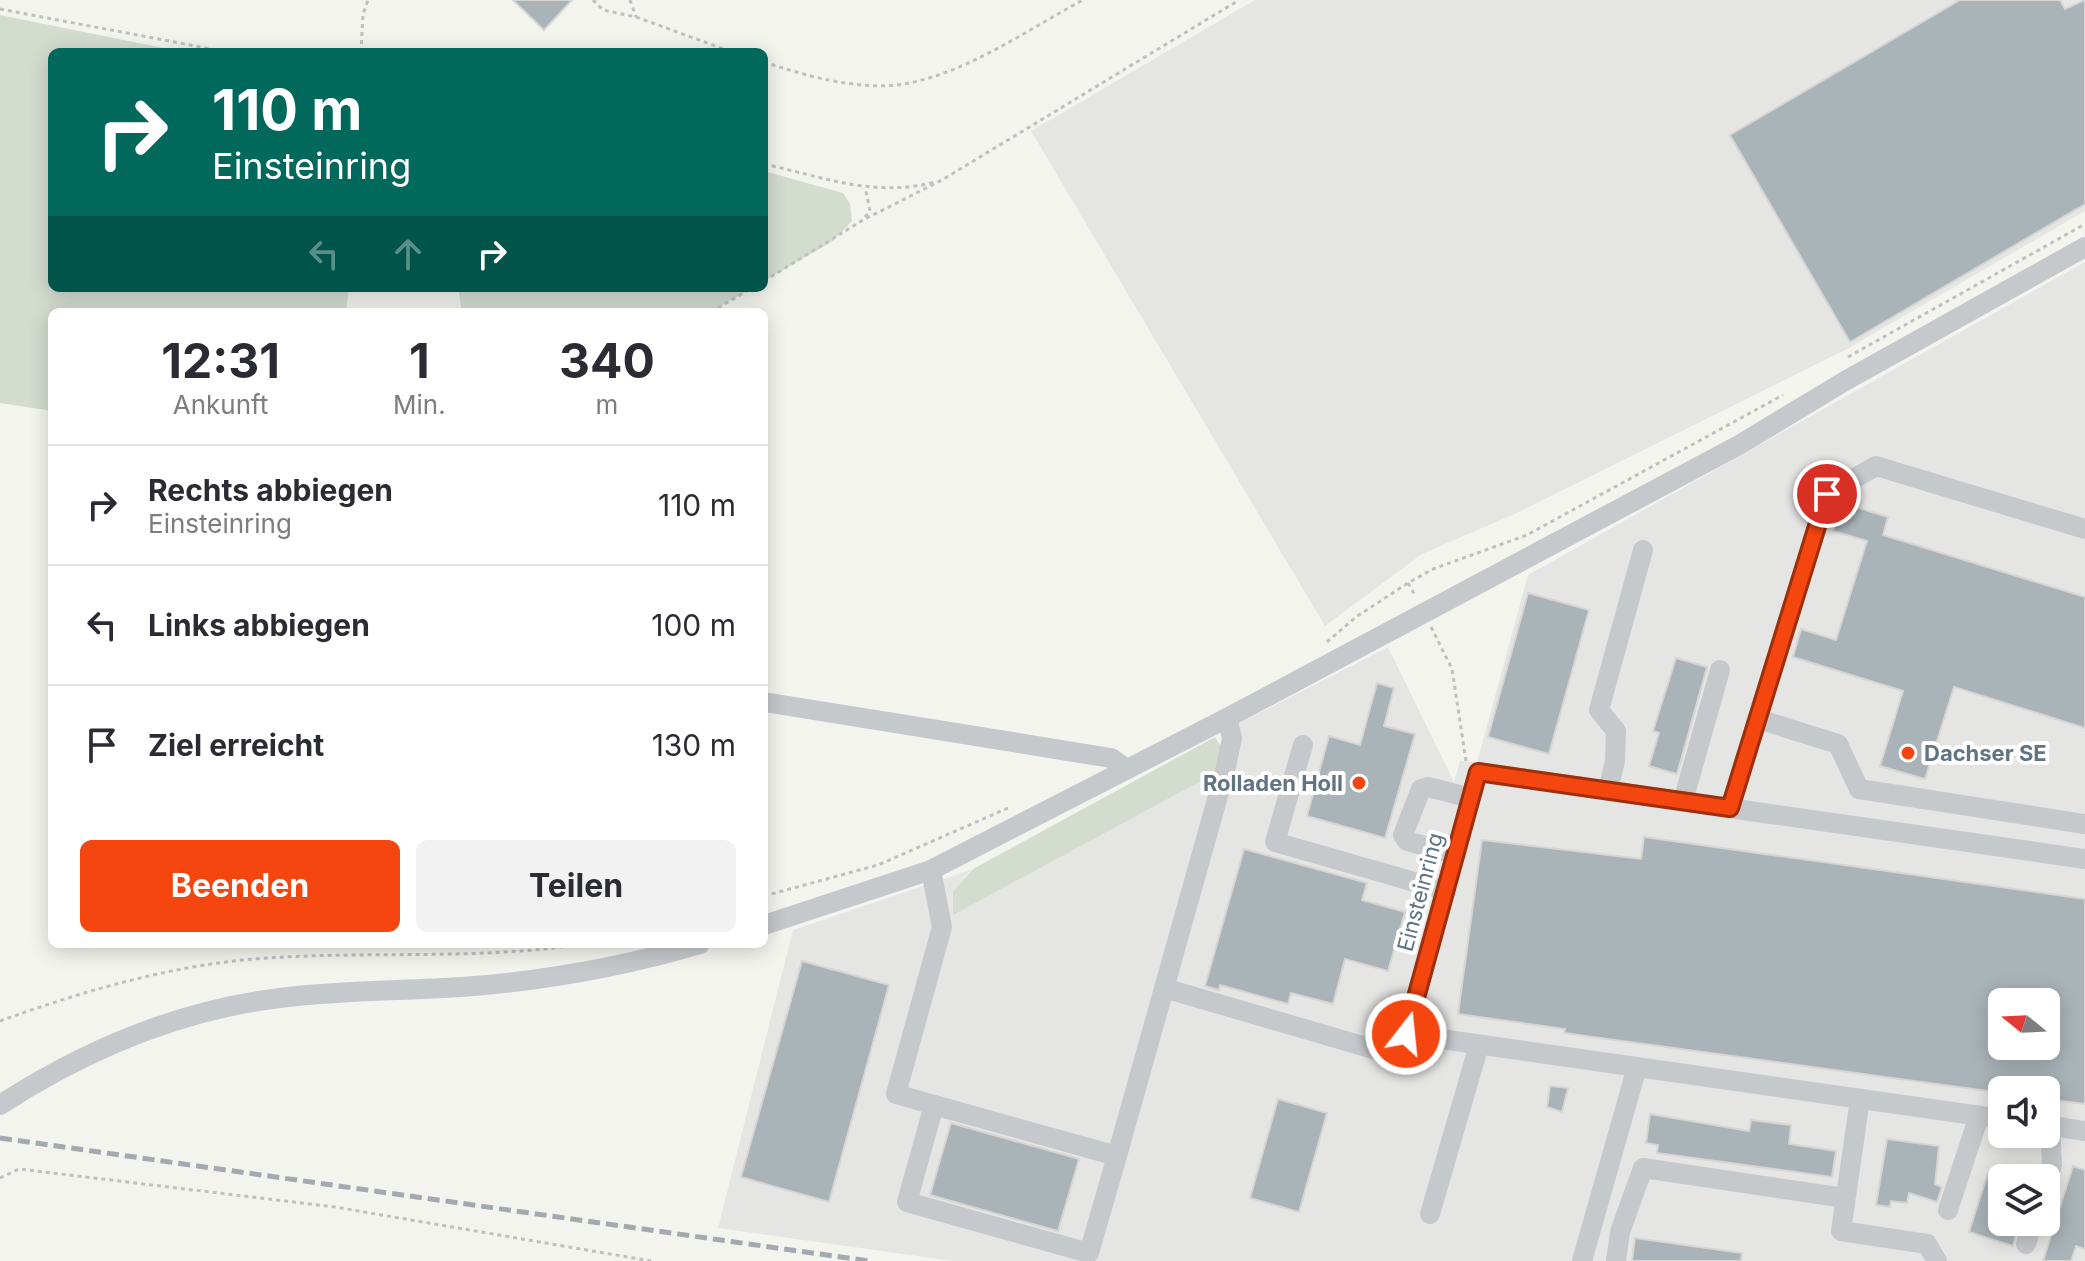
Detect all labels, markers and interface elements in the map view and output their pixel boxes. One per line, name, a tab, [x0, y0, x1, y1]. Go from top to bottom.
text: 110 m	[212, 76, 362, 144]
icon: right	[80, 80, 184, 184]
text: Einsteinring	[212, 144, 411, 188]
icon: left	[302, 232, 346, 276]
icon: ahead	[386, 232, 430, 276]
icon: right	[470, 232, 514, 276]
text: 12:31	[161, 331, 280, 390]
text: 1	[409, 331, 430, 390]
text: 340	[559, 331, 655, 390]
text: Ankunft	[173, 389, 268, 420]
text: Min.	[393, 389, 446, 420]
text: m	[595, 389, 618, 420]
pin	[1793, 460, 1861, 528]
text: Rechts abbiegen	[148, 472, 393, 508]
icon: arrive	[1805, 472, 1849, 516]
icon: right	[80, 483, 124, 527]
text: 110 m	[658, 487, 736, 523]
text: Einsteinring	[148, 508, 292, 539]
icon: left	[80, 603, 124, 647]
text: Links abbiegen	[148, 607, 370, 643]
text: 100 m	[651, 607, 736, 643]
icon: arrive	[80, 723, 124, 767]
text: Ziel erreicht	[148, 727, 324, 763]
text: 130 m	[652, 727, 736, 763]
place label: Dachser SE	[1924, 740, 2047, 766]
marker: Dachser SE	[1899, 744, 1917, 762]
place label: Rolladen Holl	[1203, 770, 1343, 796]
marker: Rolladen Holl	[1350, 774, 1368, 792]
street label: Einsteinring	[1392, 830, 1448, 954]
button: Beenden	[80, 840, 400, 932]
button: Teilen	[416, 840, 736, 932]
north arrow	[1988, 988, 2060, 1060]
map controls	[1988, 988, 2060, 1236]
position arrow	[1364, 992, 1448, 1076]
button: sound	[1988, 1076, 2060, 1148]
button: layers	[1988, 1164, 2060, 1236]

